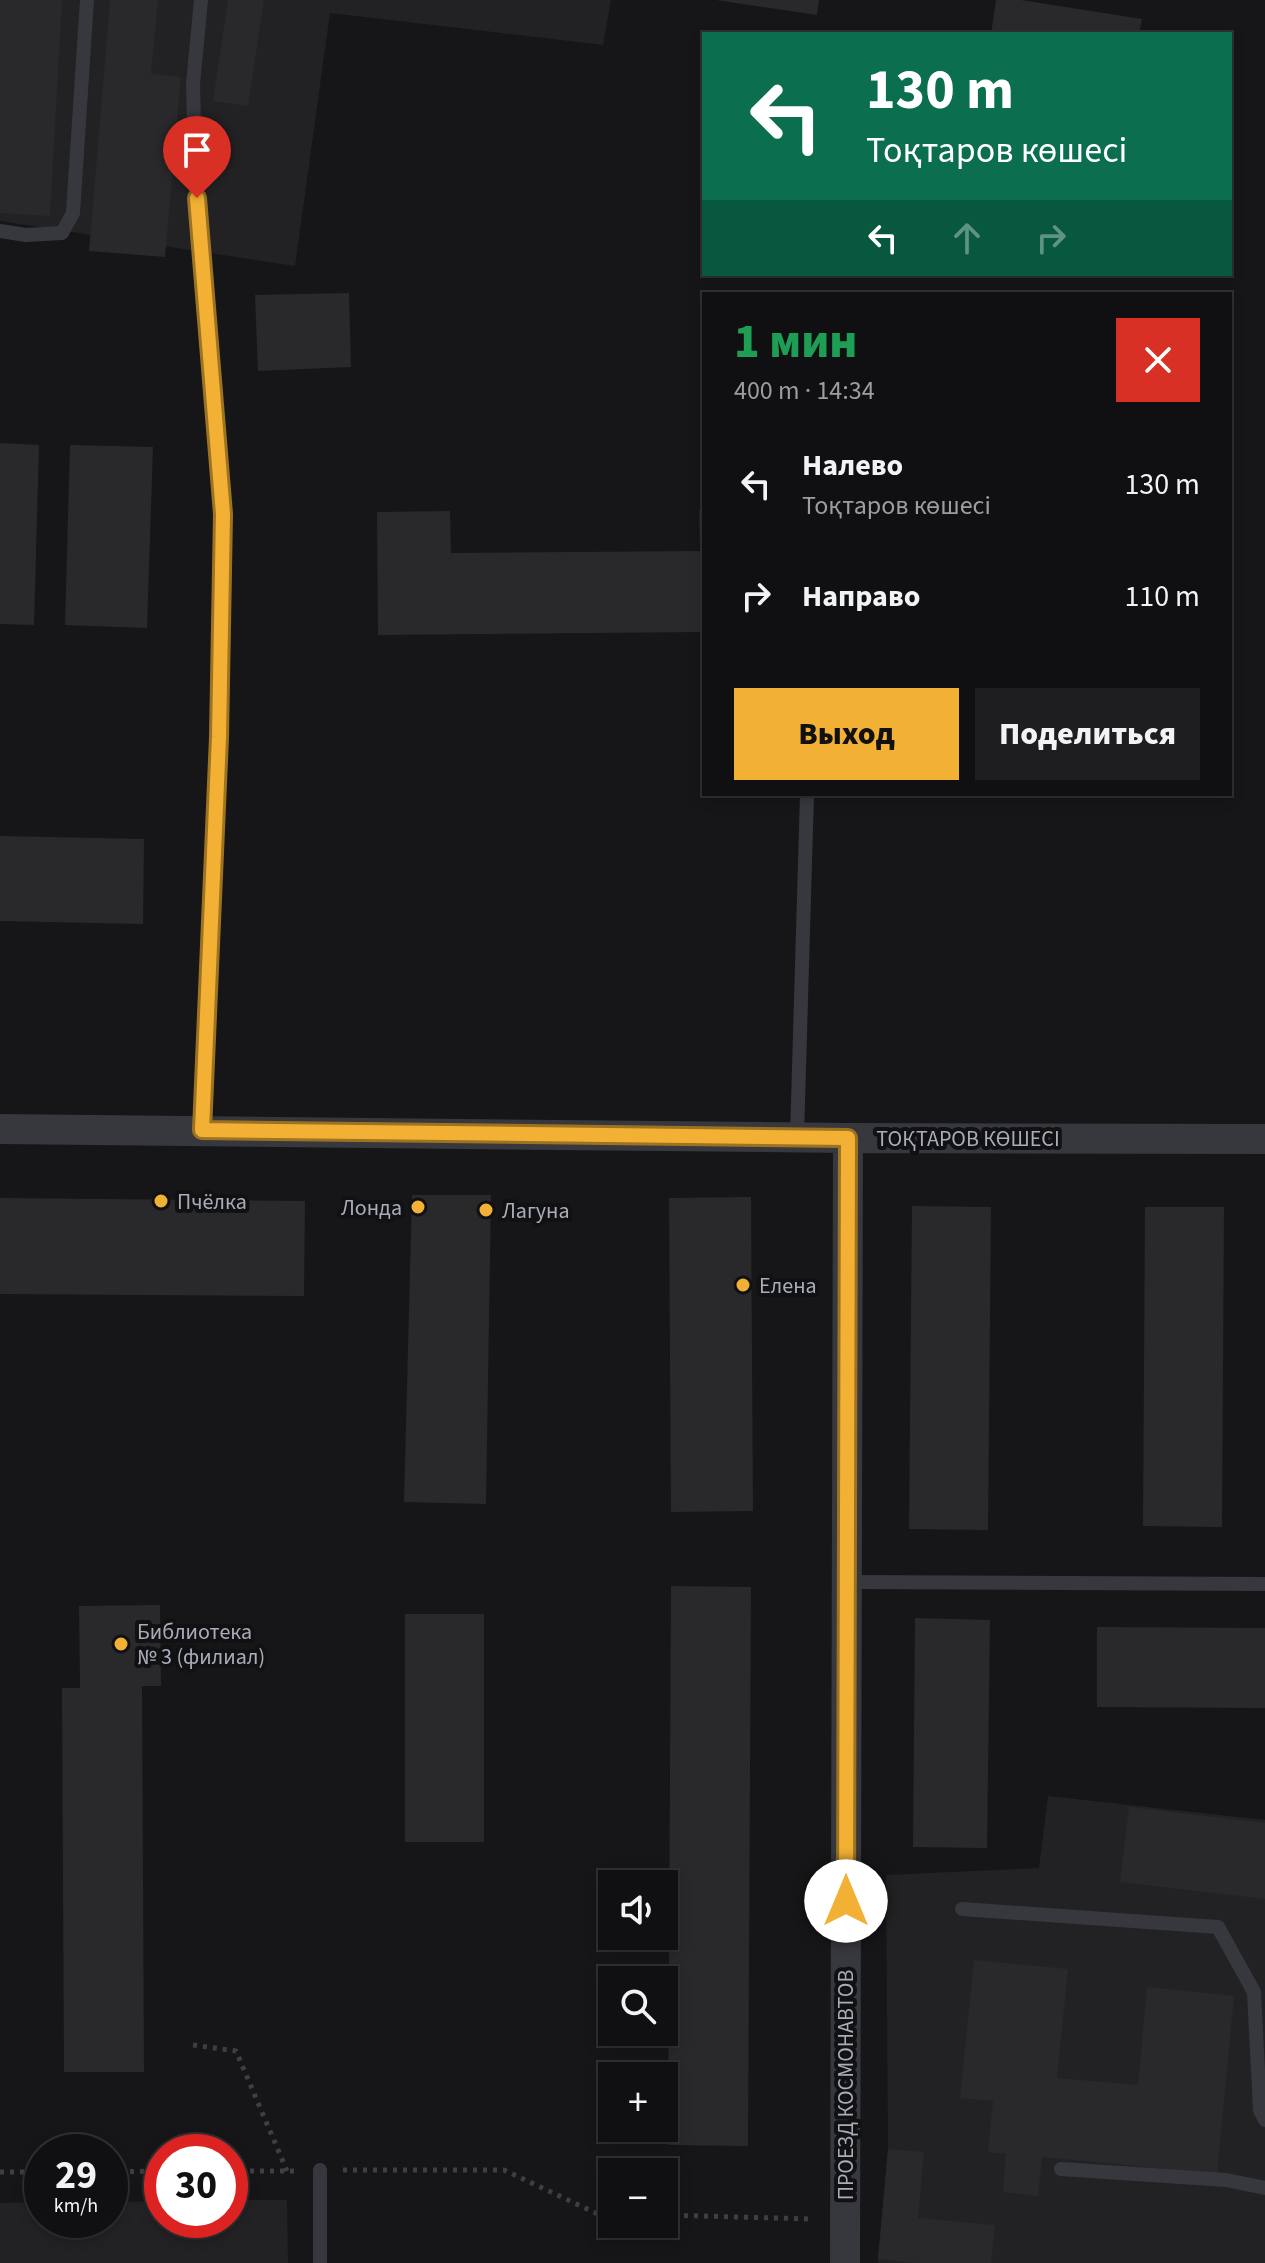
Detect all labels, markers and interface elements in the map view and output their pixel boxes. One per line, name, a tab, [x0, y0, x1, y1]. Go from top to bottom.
text: 130 m	[866, 51, 1014, 130]
icon: left	[734, 64, 838, 168]
pin	[163, 116, 231, 198]
text: Тоқтаров көшесі	[866, 125, 1127, 176]
icon: arrive	[175, 128, 219, 172]
icon: left	[861, 216, 905, 260]
icon: ahead	[945, 216, 989, 260]
icon: right	[1029, 216, 1073, 260]
text: 1 мин	[734, 308, 857, 376]
button: close	[1116, 318, 1200, 402]
text: 400 m · 14:34	[734, 372, 875, 409]
text: Налево	[802, 444, 903, 487]
icon: left	[734, 462, 778, 506]
text: 130 m	[1124, 463, 1200, 506]
text: Тоқтаров көшесі	[802, 487, 991, 524]
icon: right	[734, 574, 778, 618]
text: Направо	[802, 575, 920, 618]
text: 110 m	[1124, 575, 1200, 618]
button: Выход	[734, 688, 959, 780]
button: Поделиться	[975, 688, 1200, 780]
street label: ТОҚТАРОВ КӨШЕСІ	[876, 1123, 1060, 1155]
place label: Пчёлка	[177, 1186, 247, 1218]
marker: Пчёлка	[152, 1192, 170, 1210]
place label: Лонда	[341, 1192, 402, 1224]
place label: Лагуна	[502, 1195, 570, 1227]
marker: Лонда	[409, 1198, 427, 1216]
marker: Лагуна	[477, 1201, 495, 1219]
place label: Елена	[759, 1270, 817, 1302]
marker: Елена	[734, 1276, 752, 1294]
place label: Библиотека № 3 (филиал)	[137, 1616, 265, 1673]
marker: Библиотека № 3 (филиал)	[112, 1635, 130, 1653]
position arrow	[804, 1859, 888, 1943]
map controls	[598, 1870, 678, 2238]
button: sound	[598, 1870, 678, 1950]
button: search	[598, 1966, 678, 2046]
street label: ПРОЕЗД КОСМОНАВТОВ	[830, 1970, 862, 2200]
button: +	[598, 2062, 678, 2142]
speed limit sign: 30	[144, 2134, 248, 2238]
text: 29	[55, 2147, 97, 2204]
button: −	[598, 2158, 678, 2238]
text: km/h	[54, 2192, 98, 2220]

